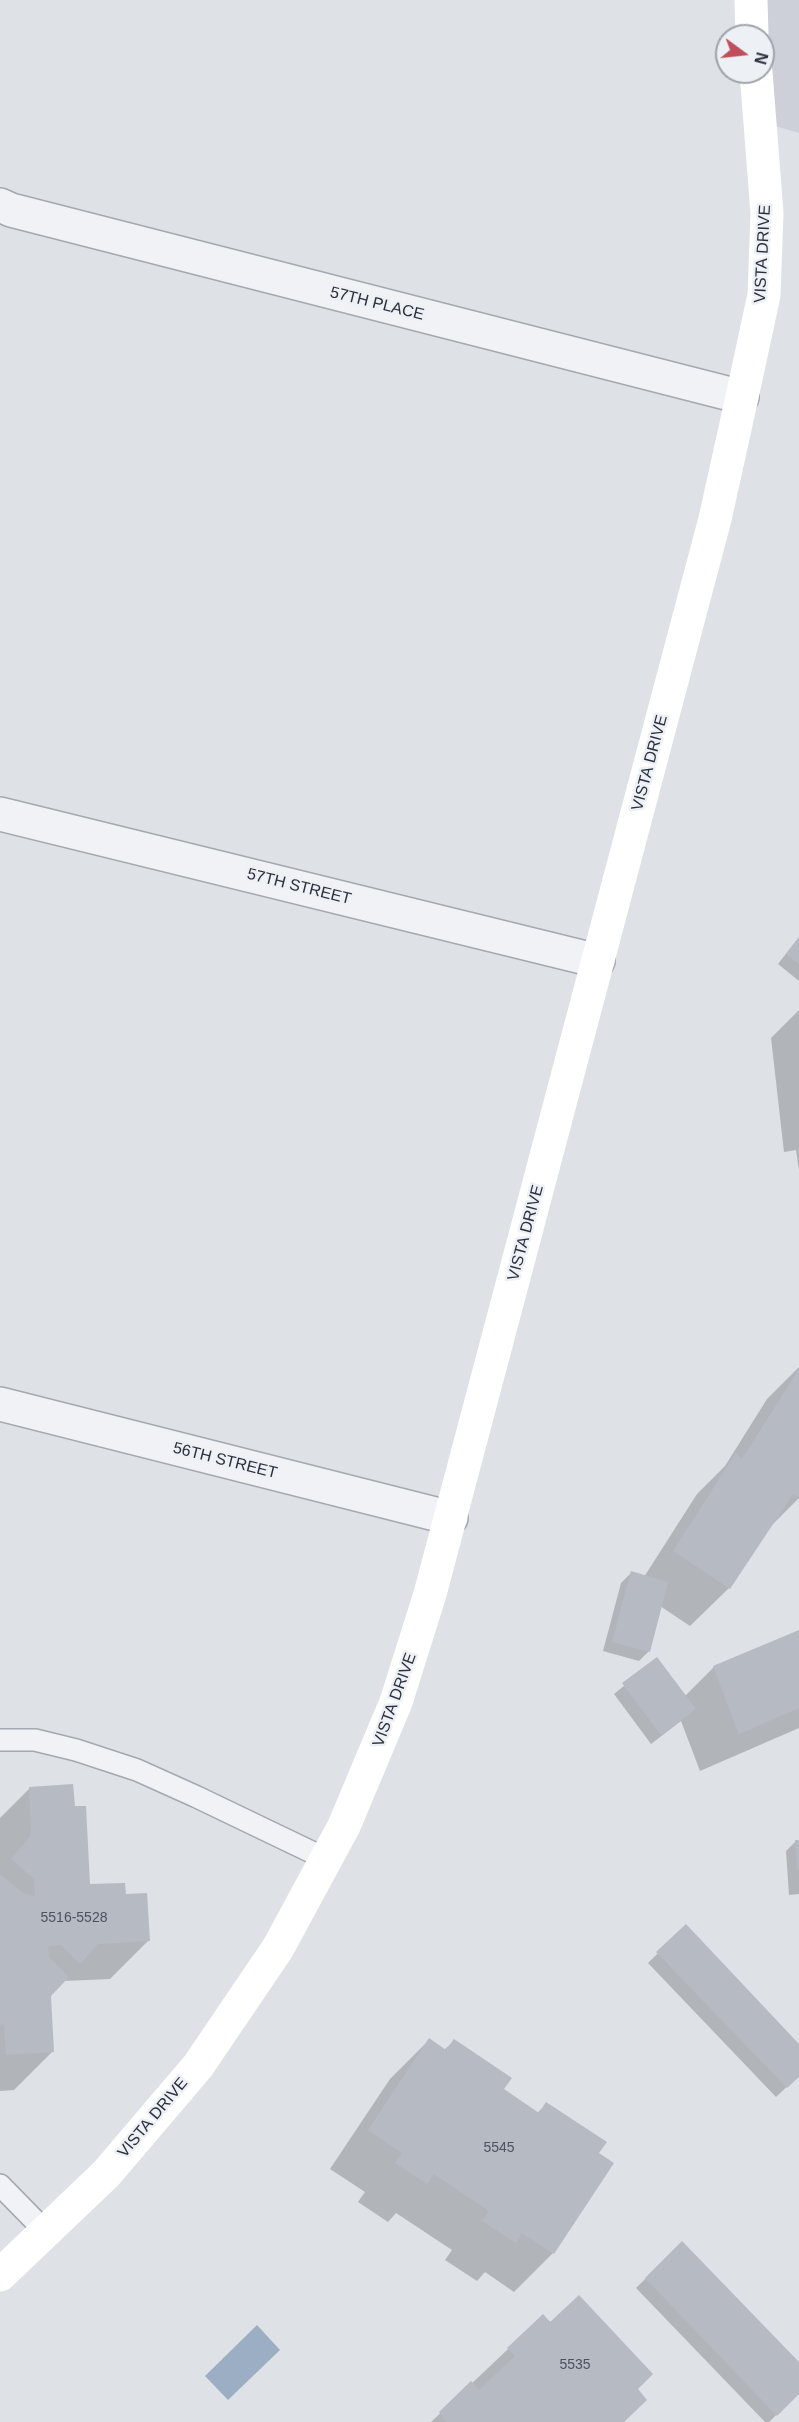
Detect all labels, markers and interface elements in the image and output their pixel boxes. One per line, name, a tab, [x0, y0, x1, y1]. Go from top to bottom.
north arrow	[715, 24, 775, 84]
text: N	[751, 50, 771, 66]
street label: VISTA DRIVE	[751, 204, 775, 304]
street label: 57TH PLACE	[328, 283, 426, 325]
street label: VISTA DRIVE	[628, 713, 672, 813]
street label: 57TH STREET	[245, 865, 353, 909]
street label: VISTA DRIVE	[504, 1183, 548, 1283]
street label: 56TH STREET	[171, 1439, 279, 1483]
street label: VISTA DRIVE	[369, 1650, 421, 1750]
house number: 5516-5528	[41, 1910, 107, 1926]
street label: VISTA DRIVE	[114, 2074, 192, 2162]
house number: 5545	[483, 2140, 515, 2156]
house number: 5535	[559, 2357, 591, 2373]

